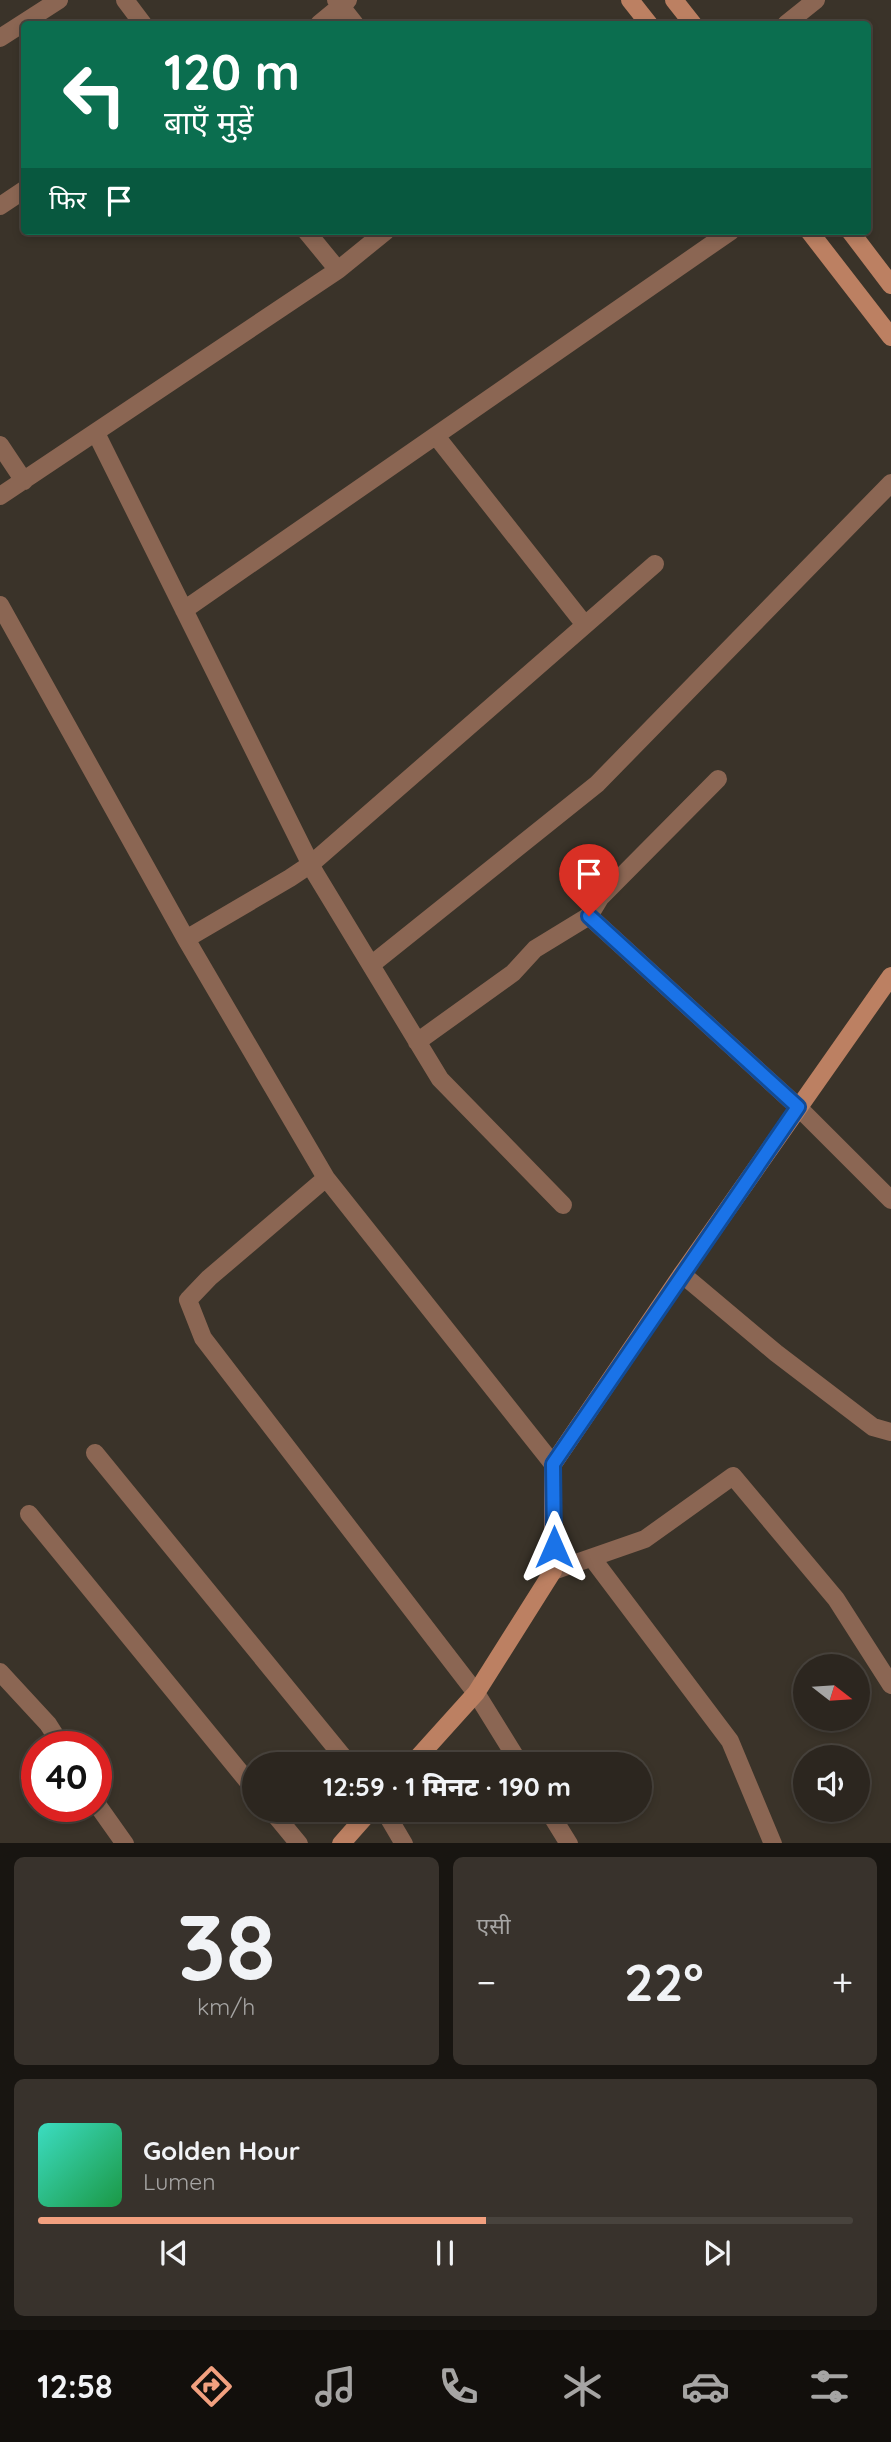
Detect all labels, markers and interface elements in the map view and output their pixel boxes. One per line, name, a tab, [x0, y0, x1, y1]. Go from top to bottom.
text: 120 m	[164, 41, 300, 102]
icon: left	[49, 49, 140, 140]
text: बाएँ मुड़ें	[164, 102, 253, 142]
icon: arrive	[100, 182, 138, 220]
text: फिर	[49, 183, 86, 216]
pin	[559, 844, 619, 916]
icon: arrive	[570, 855, 608, 893]
position arrow	[517, 1510, 591, 1584]
north arrow	[793, 1654, 870, 1731]
map controls	[793, 1654, 870, 1822]
speed limit sign: 40	[21, 1731, 112, 1822]
button: sound	[793, 1745, 870, 1822]
text: 12:59 · 1 मिनट · 190 m	[323, 1770, 571, 1803]
text: 38	[177, 1889, 276, 2003]
text: एसी	[477, 1911, 511, 1940]
text: 22°	[624, 1949, 704, 2014]
text: −	[477, 1958, 496, 2006]
text: +	[832, 1958, 853, 2006]
text: km/h	[197, 1992, 255, 2021]
text: Golden Hour	[143, 2134, 300, 2167]
text: Lumen	[143, 2167, 216, 2196]
icon: previous	[155, 2234, 193, 2272]
icon: pause	[426, 2234, 464, 2272]
icon: next	[698, 2234, 736, 2272]
icon: directions	[187, 2362, 236, 2411]
icon: music	[311, 2362, 360, 2411]
icon: phone	[434, 2362, 483, 2411]
icon: climate	[558, 2362, 607, 2411]
icon: car	[681, 2362, 730, 2411]
icon: filters	[805, 2362, 854, 2411]
text: 12:58	[37, 2366, 113, 2406]

